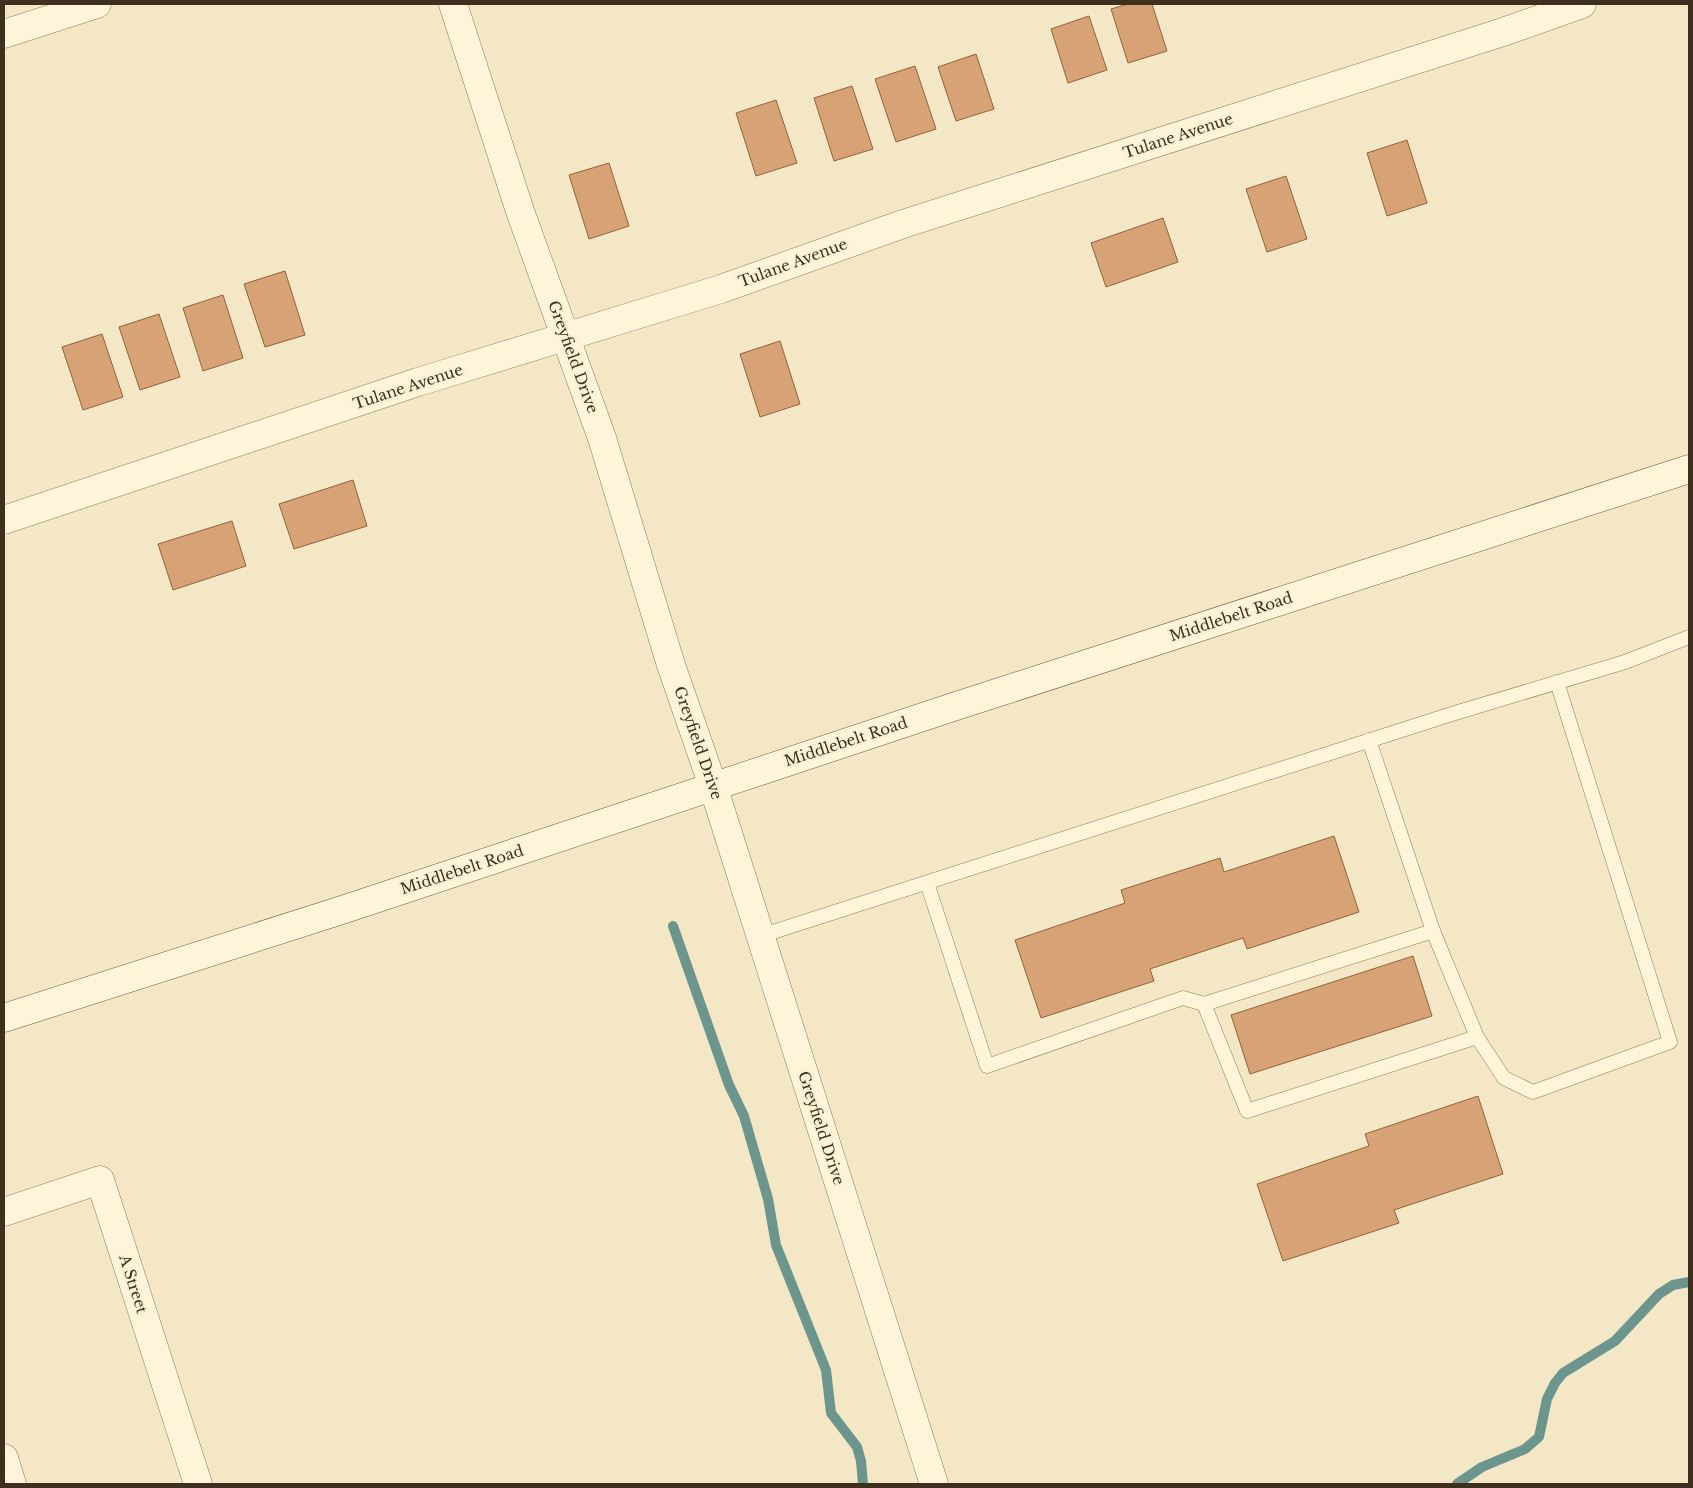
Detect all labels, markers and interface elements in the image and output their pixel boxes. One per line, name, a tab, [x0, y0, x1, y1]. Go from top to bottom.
street label: Tulane Avenue	[1121, 109, 1235, 162]
street label: Tulane Avenue	[736, 234, 850, 291]
street label: Greyfield Drive	[544, 298, 603, 416]
street label: Tulane Avenue	[351, 360, 465, 413]
street label: Middlebelt Road	[1167, 588, 1295, 645]
street label: Greyfield Drive	[670, 684, 727, 802]
street label: Middlebelt Road	[782, 713, 910, 770]
street label: Middlebelt Road	[398, 841, 526, 898]
street label: Greyfield Drive	[794, 1069, 849, 1187]
street label: A Street	[115, 1251, 152, 1316]

